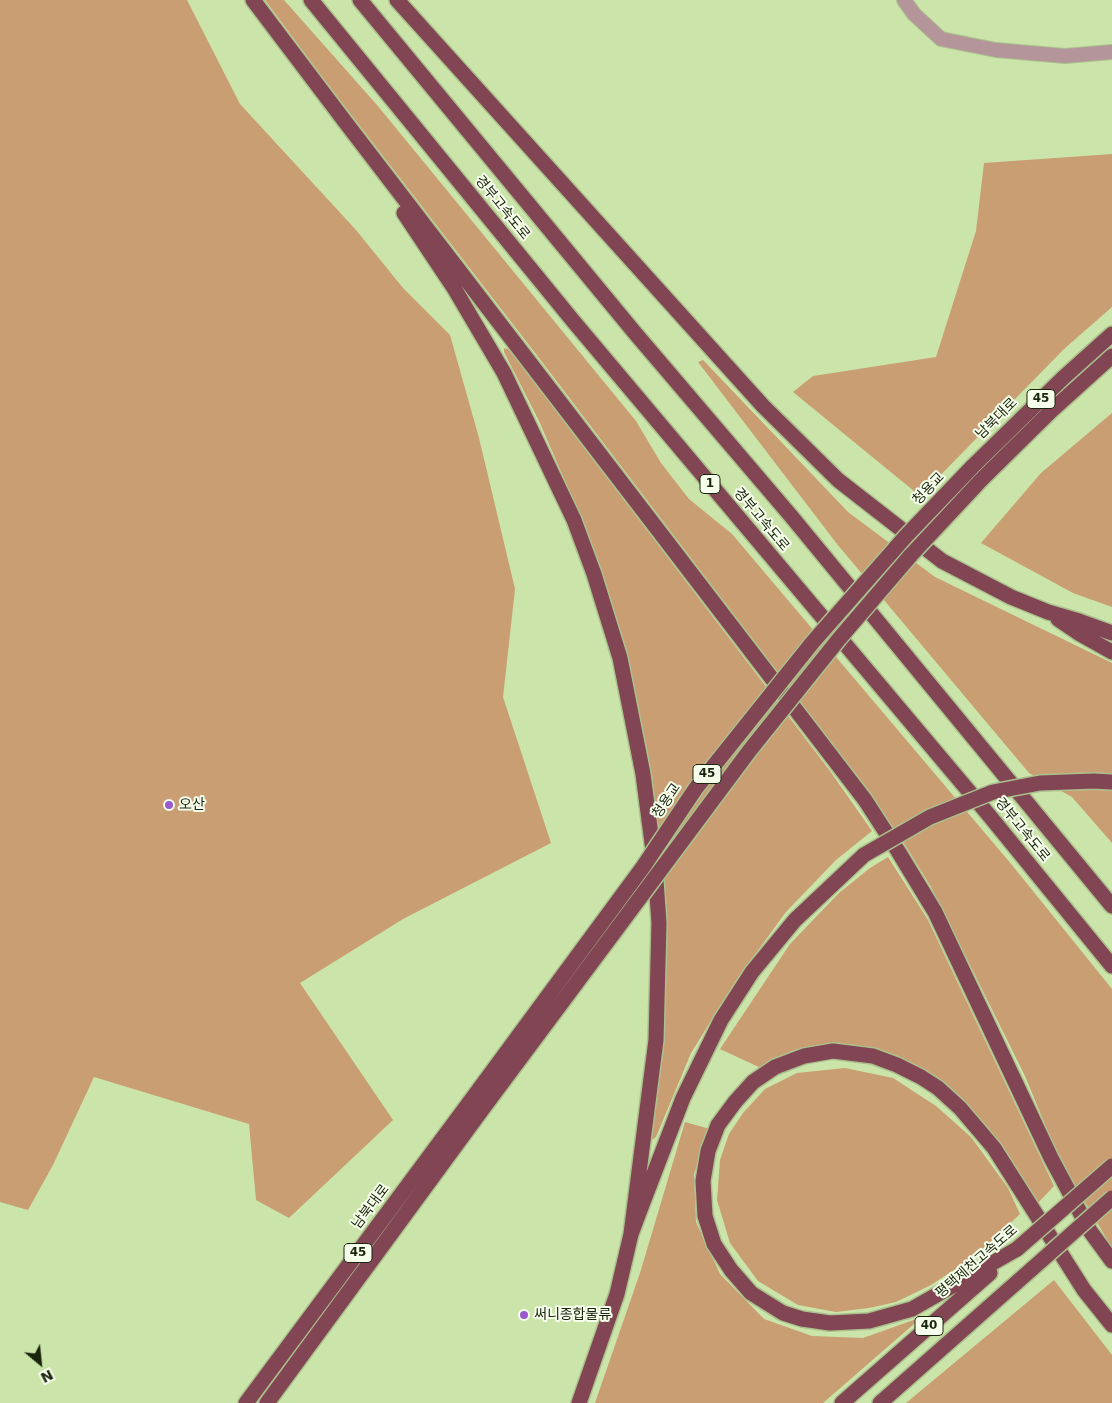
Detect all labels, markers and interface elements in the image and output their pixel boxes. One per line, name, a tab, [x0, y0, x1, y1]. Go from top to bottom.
street label: 경부고속도로	[471, 173, 533, 243]
road number: 45	[1027, 389, 1055, 408]
street label: 남북대로	[973, 395, 1021, 443]
street label: 청용교	[910, 469, 948, 509]
road number: 1	[700, 474, 720, 494]
street label: 경부고속도로	[730, 485, 792, 555]
road number: 45	[693, 764, 721, 784]
street label: 청용교	[649, 780, 685, 822]
street label: 경부고속도로	[991, 795, 1053, 865]
place label: 오산	[179, 797, 205, 813]
marker: 오산	[163, 799, 175, 811]
street label: 남북대로	[349, 1181, 393, 1233]
street label: 평택제천고속도로	[933, 1222, 1021, 1302]
road number: 45	[344, 1244, 372, 1262]
place label: 써니종합물류	[534, 1307, 611, 1323]
marker: 써니종합물류	[518, 1309, 530, 1321]
road number: 40	[915, 1316, 943, 1335]
north arrow	[15, 1338, 65, 1388]
text: N	[38, 1366, 56, 1386]

